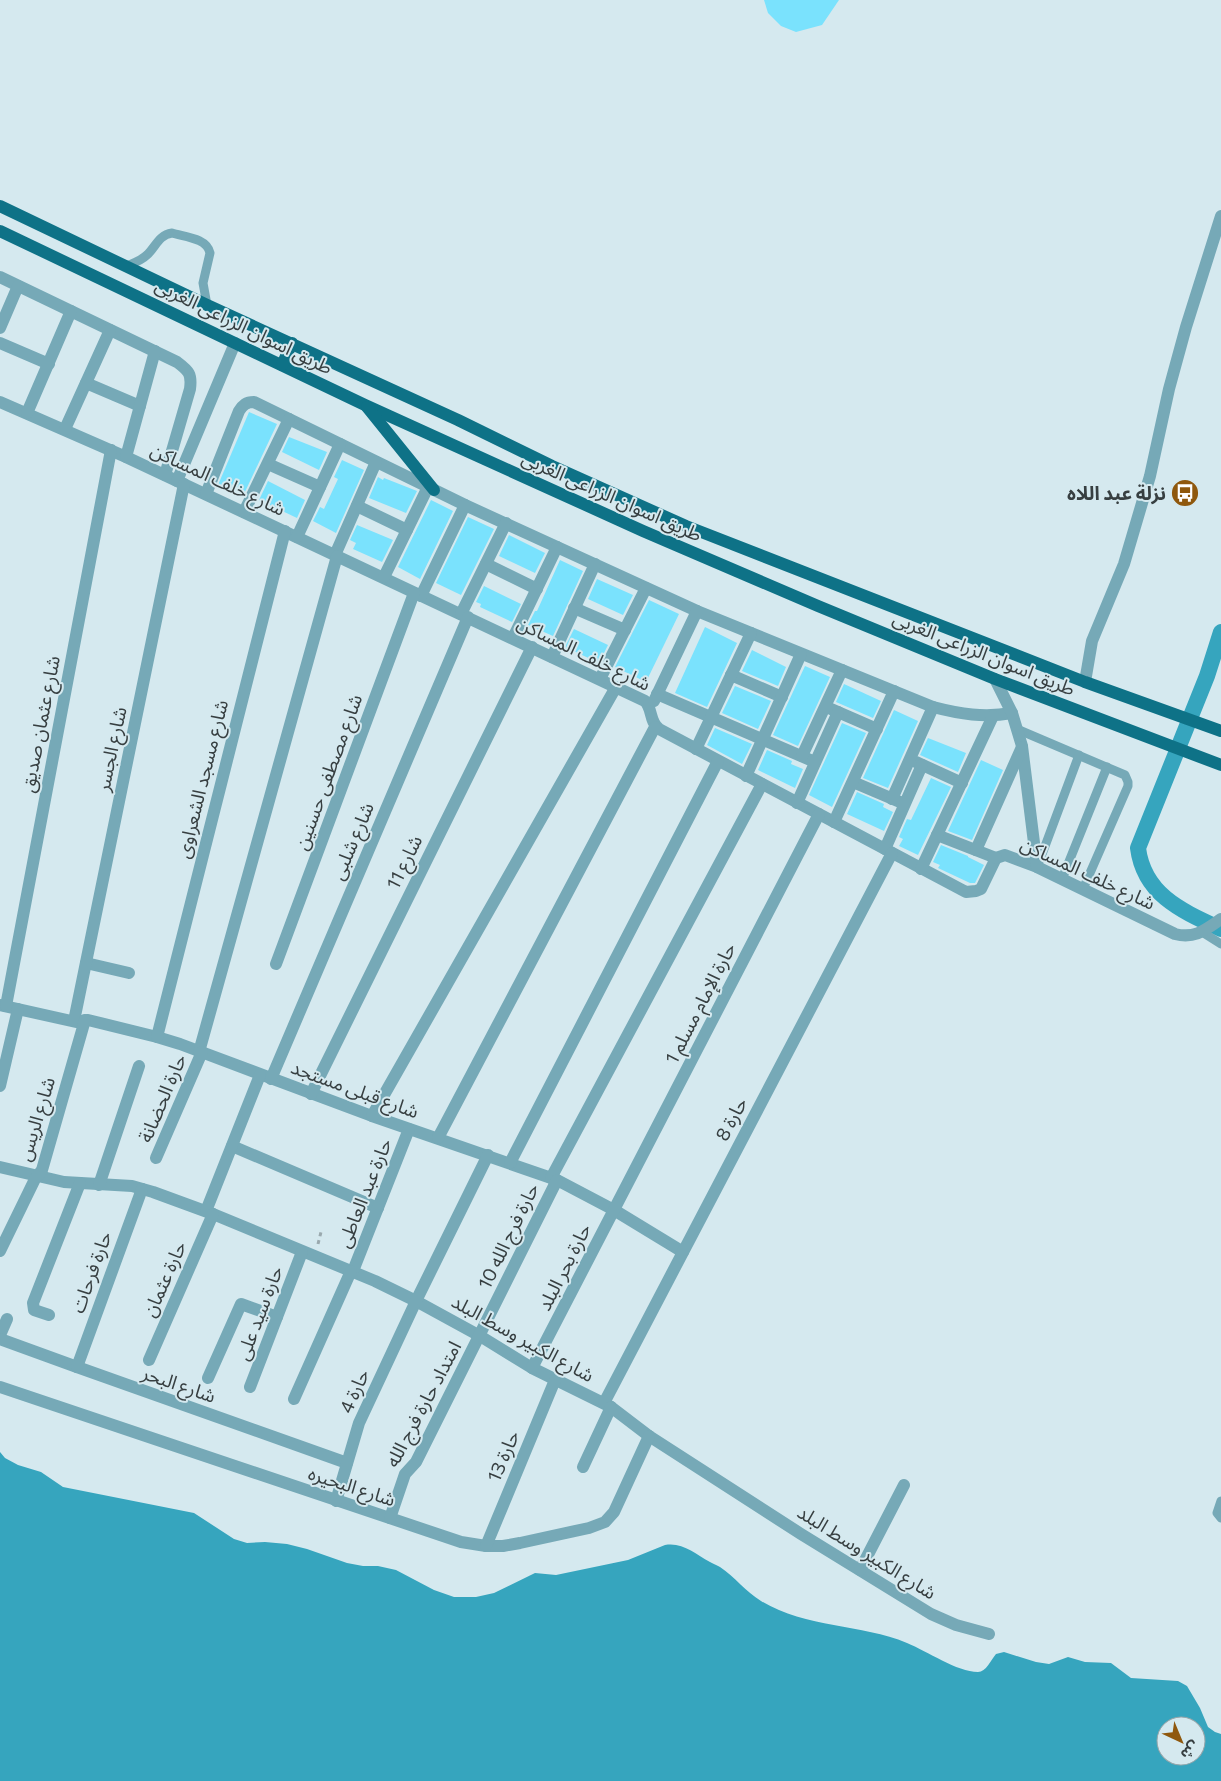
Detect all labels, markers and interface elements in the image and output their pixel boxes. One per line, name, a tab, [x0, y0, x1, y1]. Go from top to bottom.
street label: طريق اسوان الزراعى الغربى	[151, 273, 337, 380]
street label: شارع خلف المساكن	[146, 437, 289, 523]
street label: طريق اسوان الزراعى الغربى	[518, 445, 706, 547]
bus stop icon: نزلة عبد اللاه	[1170, 478, 1200, 508]
place label: نزلة عبد اللاه	[1067, 481, 1166, 505]
street label: طريق اسوان الزراعى الغربى	[889, 605, 1079, 701]
street label: شارع خلف المساكن	[512, 610, 655, 698]
street label: شارع عثمان صديق	[15, 654, 67, 795]
street label: شارع مصطفى حسنين	[289, 691, 369, 854]
street label: شارع مسجد الشعراوى	[171, 697, 235, 861]
street label: شارع الجسر	[90, 704, 134, 795]
street label: شارع شلبى	[325, 799, 381, 884]
street label: شارع 11	[381, 831, 429, 894]
street label: شارع خلف المساكن	[1016, 831, 1159, 917]
street label: حارة الإمام مسلم 1	[659, 939, 743, 1069]
street label: حارة الحضانة	[133, 1050, 191, 1146]
street label: شارع قبلى مستجد	[287, 1055, 422, 1125]
street label: شارع الريس	[12, 1074, 62, 1165]
street label: حارة 8	[710, 1093, 752, 1145]
street label: حارة عبد العاطى	[331, 1135, 397, 1251]
street label: حارة فرج الله 10	[472, 1179, 546, 1294]
street label: حارة بحر البلد	[532, 1219, 596, 1315]
street label: حارة فرحات	[65, 1228, 117, 1316]
street label: حارة عثمان	[137, 1237, 191, 1321]
street label: حارة سيد على	[230, 1262, 288, 1364]
street label: شارع الكبير وسط البلد	[447, 1289, 598, 1389]
street label: امتداد حارة فرج الله	[380, 1337, 468, 1472]
street label: شارع البحر	[137, 1360, 219, 1410]
street label: حارة 4	[334, 1365, 374, 1417]
street label: حارة 13	[482, 1427, 524, 1485]
street label: شارع البحيره	[305, 1461, 399, 1513]
street label: شارع الكبير وسط البلد	[792, 1500, 941, 1606]
north arrow	[1156, 1716, 1206, 1766]
text: ش	[1178, 1738, 1203, 1763]

